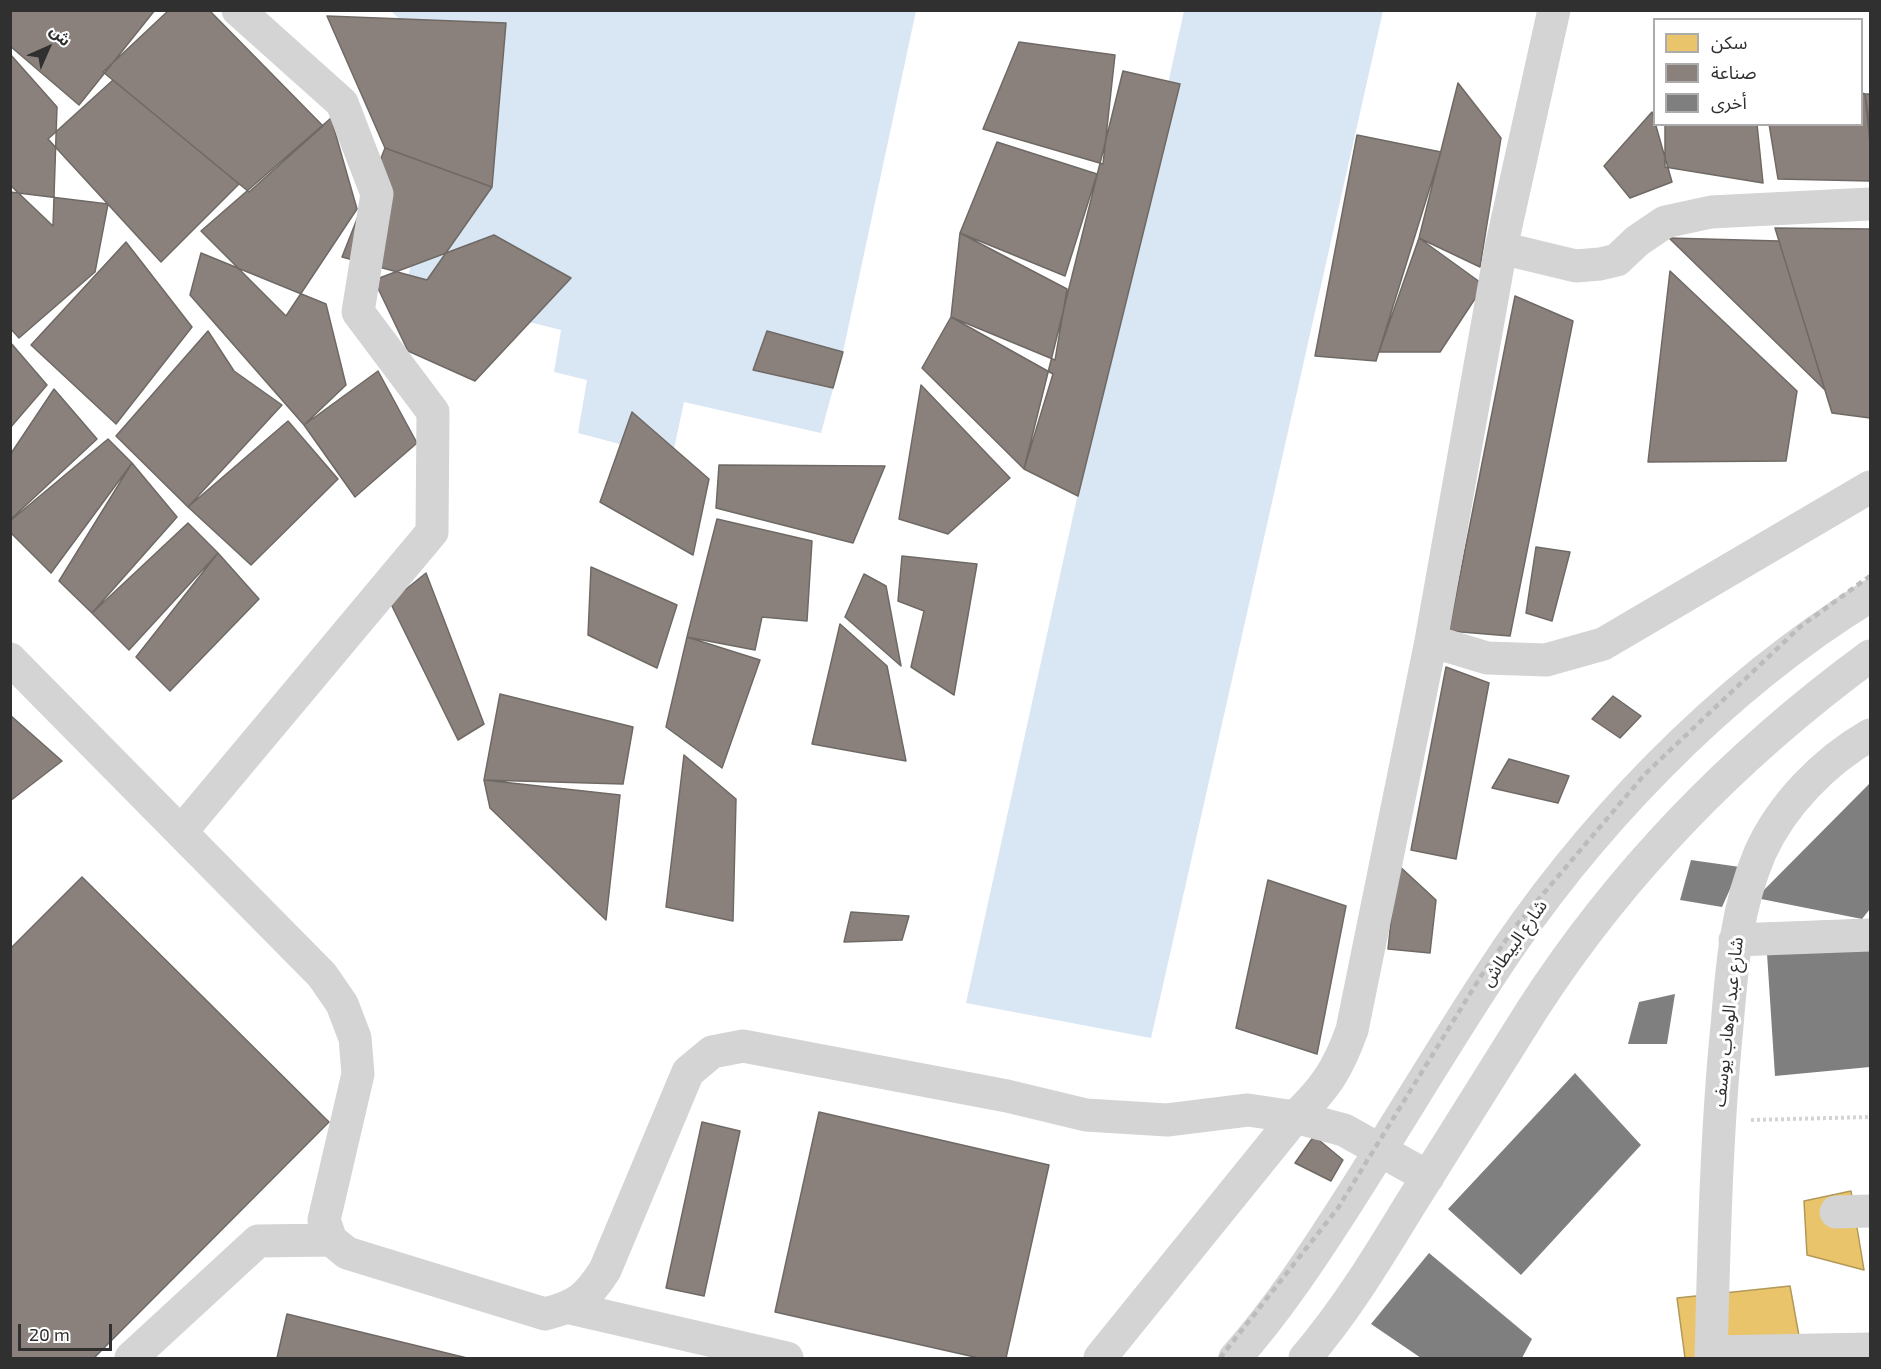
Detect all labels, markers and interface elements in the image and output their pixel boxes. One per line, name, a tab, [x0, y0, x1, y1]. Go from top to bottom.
north arrow	[18, 18, 78, 78]
legend	[1653, 18, 1863, 126]
text: ش	[47, 20, 76, 49]
text: سكن	[1711, 31, 1747, 53]
text: صناعة	[1711, 61, 1756, 83]
text: أخرى	[1711, 91, 1747, 113]
street label: شارع البيطاش	[1476, 896, 1552, 990]
street label: شارع عبد الوهاب يوسف	[1708, 936, 1748, 1108]
scale bar	[21, 1312, 116, 1350]
text: 20 m	[29, 1323, 70, 1345]

